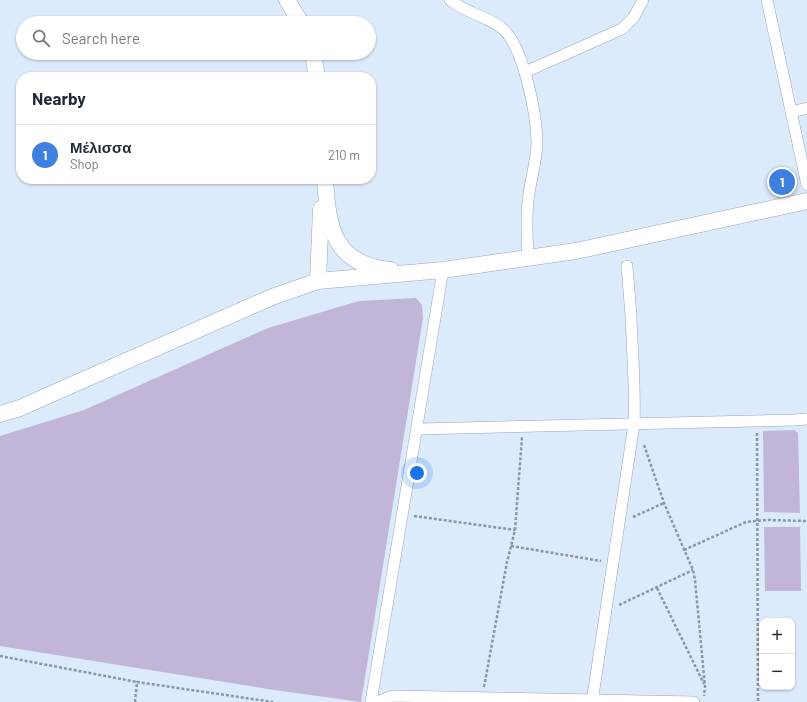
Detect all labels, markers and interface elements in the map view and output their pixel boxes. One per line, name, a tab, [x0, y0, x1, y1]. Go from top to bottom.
search box	[16, 16, 376, 60]
icon: search	[30, 27, 52, 49]
text: Search here	[62, 29, 140, 47]
text: Nearby	[32, 88, 86, 108]
text: Μέλισσα	[70, 138, 132, 156]
text: 1	[43, 147, 47, 163]
text: 210 m	[328, 147, 360, 163]
text: Shop	[70, 156, 99, 172]
pin: 1	[769, 167, 795, 197]
your location	[407, 463, 427, 483]
map controls	[759, 618, 795, 690]
button: +	[759, 618, 795, 654]
button: −	[759, 654, 795, 690]

